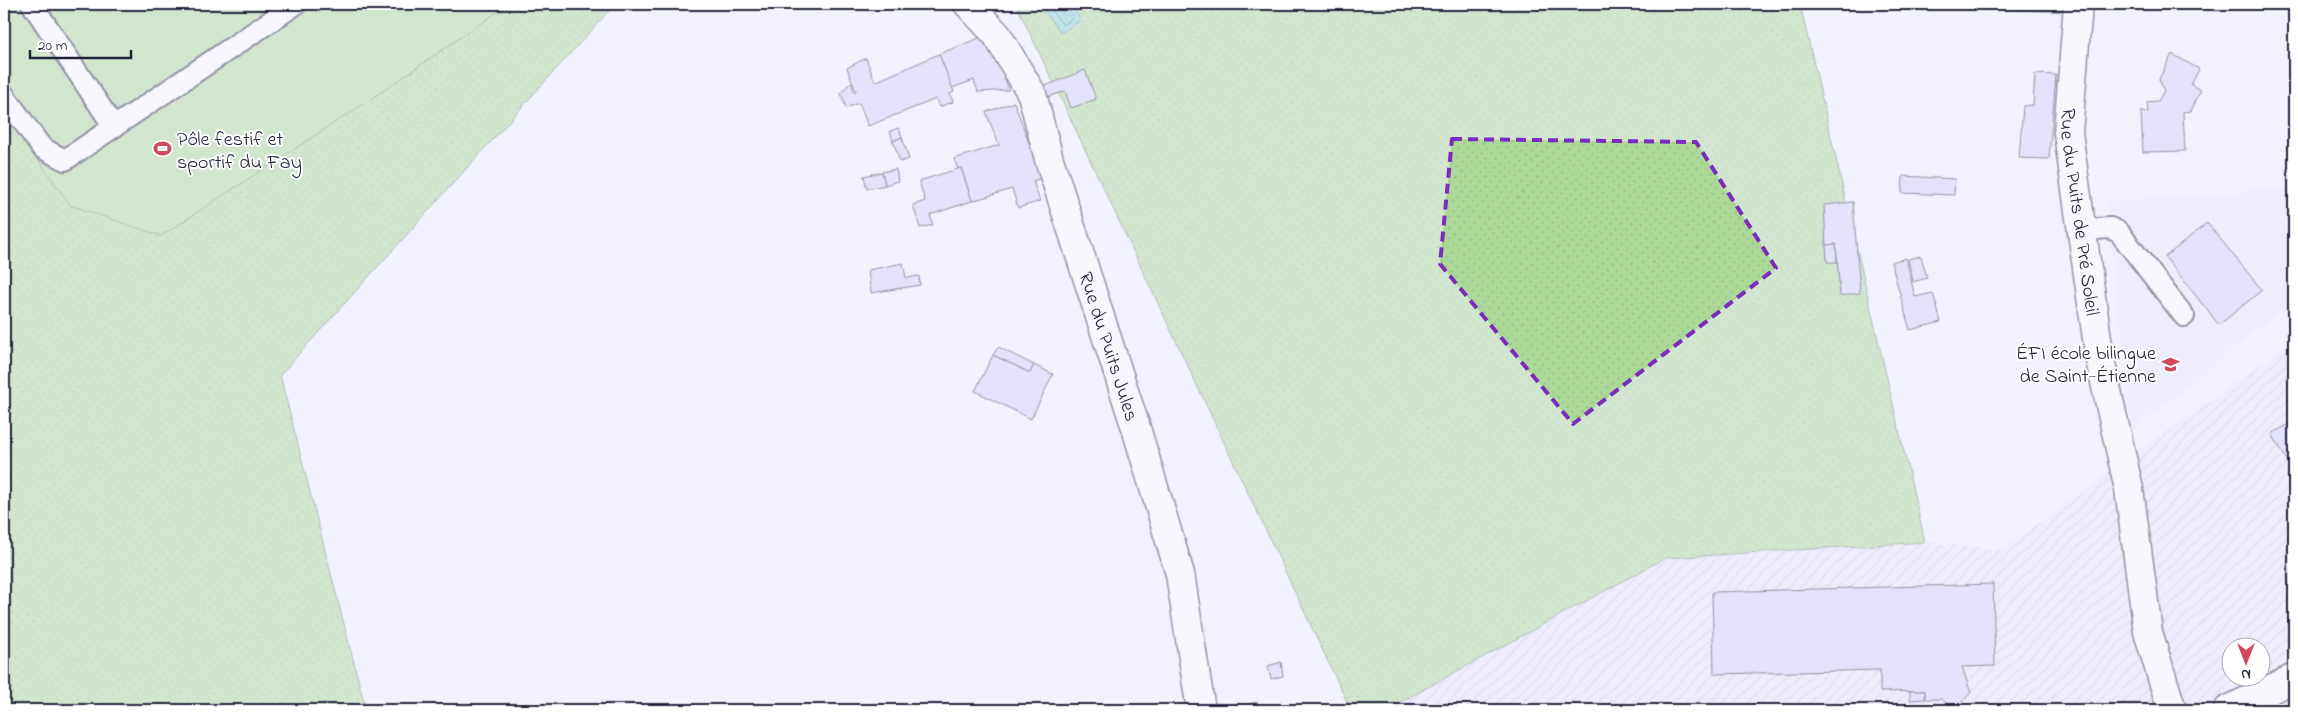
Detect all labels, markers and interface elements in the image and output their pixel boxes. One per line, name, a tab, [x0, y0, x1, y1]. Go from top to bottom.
scale bar	[30, 28, 131, 60]
text: 20 m	[38, 35, 68, 57]
street label: Rue du Puits de Pré Soleil	[2051, 107, 2106, 318]
place label: Pôle festif et sportif du Fay	[177, 126, 302, 178]
sports icon: Pôle festif et sportif du Fay	[153, 139, 173, 159]
street label: Rue du Puits Jules	[1070, 269, 1145, 425]
place label: ÉFI école bilingue de Saint-Étienne	[2016, 340, 2156, 392]
school or university icon: ÉFI école bilingue de Saint-Étienne	[2160, 354, 2180, 374]
north arrow	[2220, 636, 2270, 686]
text: N	[2241, 663, 2251, 684]

